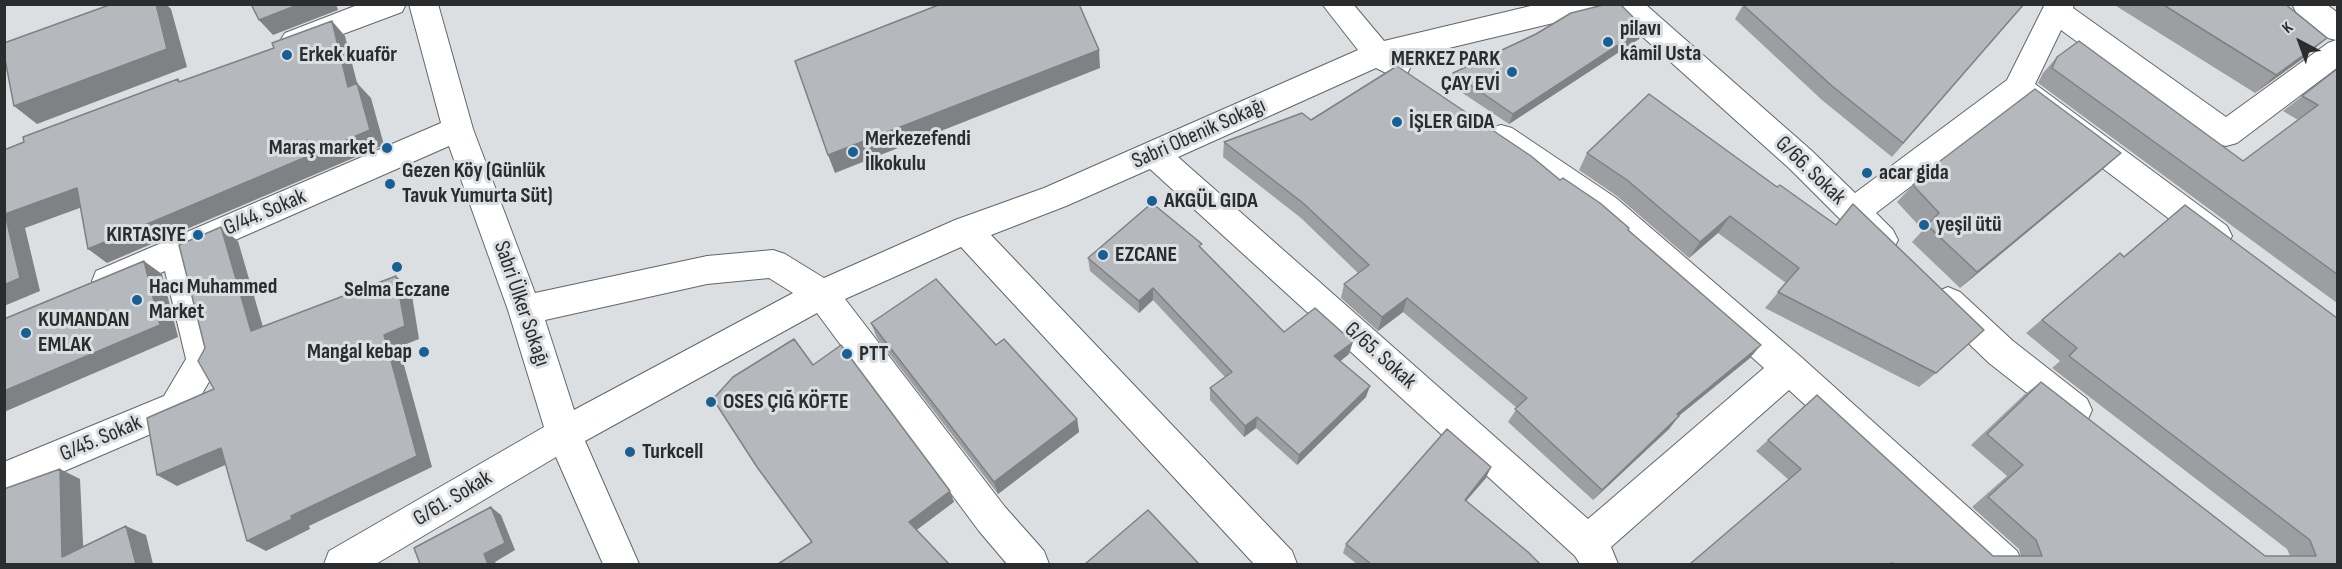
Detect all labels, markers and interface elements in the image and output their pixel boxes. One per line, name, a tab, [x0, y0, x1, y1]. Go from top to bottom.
north arrow	[2270, 12, 2330, 72]
place label: pilavı kâmil Usta	[1620, 16, 1701, 68]
text: K	[2279, 18, 2297, 38]
marker: pilavı kâmil Usta	[1601, 35, 1615, 49]
place label: Erkek kuaför	[299, 42, 397, 68]
place label: MERKEZ PARK ÇAY EVİ	[1391, 46, 1500, 98]
marker: Erkek kuaför	[280, 48, 294, 62]
marker: MERKEZ PARK ÇAY EVİ	[1505, 65, 1519, 79]
street label: Sabri Obenik Sokağı	[1128, 93, 1270, 175]
place label: İŞLER GIDA	[1409, 109, 1494, 135]
marker: İŞLER GIDA	[1390, 115, 1404, 129]
place label: Merkezefendi İlkokulu	[865, 126, 971, 178]
street label: G/66. Sokak	[1769, 131, 1851, 211]
place label: Maraş market	[269, 135, 375, 161]
marker: Maraş market	[380, 141, 394, 155]
marker: Merkezefendi İlkokulu	[846, 145, 860, 159]
place label: Gezen Köy (Günlük Tavuk Yumurta Süt)	[402, 158, 553, 210]
place label: acar gida	[1879, 160, 1949, 186]
marker: acar gida	[1860, 166, 1874, 180]
marker: Gezen Köy (Günlük Tavuk Yumurta Süt)	[383, 177, 397, 191]
street label: G/44. Sokak	[220, 184, 310, 242]
place label: AKGÜL GIDA	[1164, 188, 1258, 214]
marker: AKGÜL GIDA	[1145, 194, 1159, 208]
place label: yeşil ütü	[1936, 212, 2002, 238]
marker: yeşil ütü	[1917, 218, 1931, 232]
place label: KIRTASIYE	[106, 222, 186, 248]
marker: KIRTASIYE	[191, 228, 205, 242]
street label: Sabri Ülker Sokağı	[487, 238, 555, 370]
place label: EZCANE	[1115, 242, 1177, 268]
marker: EZCANE	[1096, 248, 1110, 262]
marker: Selma Eczane	[390, 260, 404, 274]
place label: Hacı Muhammed Market	[149, 274, 277, 326]
place label: Selma Eczane	[344, 277, 450, 303]
marker: Hacı Muhammed Market	[130, 293, 144, 307]
place label: KUMANDAN EMLAK	[38, 307, 130, 358]
street label: G/65. Sokak	[1339, 317, 1421, 395]
marker: KUMANDAN EMLAK	[19, 326, 33, 340]
place label: Mangal kebap	[307, 339, 412, 365]
place label: PTT	[859, 341, 888, 367]
marker: Mangal kebap	[417, 345, 431, 359]
marker: PTT	[840, 347, 854, 361]
place label: OSES ÇIĞ KÖFTE	[723, 389, 848, 415]
marker: OSES ÇIĞ KÖFTE	[704, 395, 718, 409]
street label: G/45. Sokak	[56, 410, 146, 468]
place label: Turkcell	[642, 439, 703, 465]
marker: Turkcell	[623, 445, 637, 459]
street label: G/61. Sokak	[409, 465, 497, 533]

